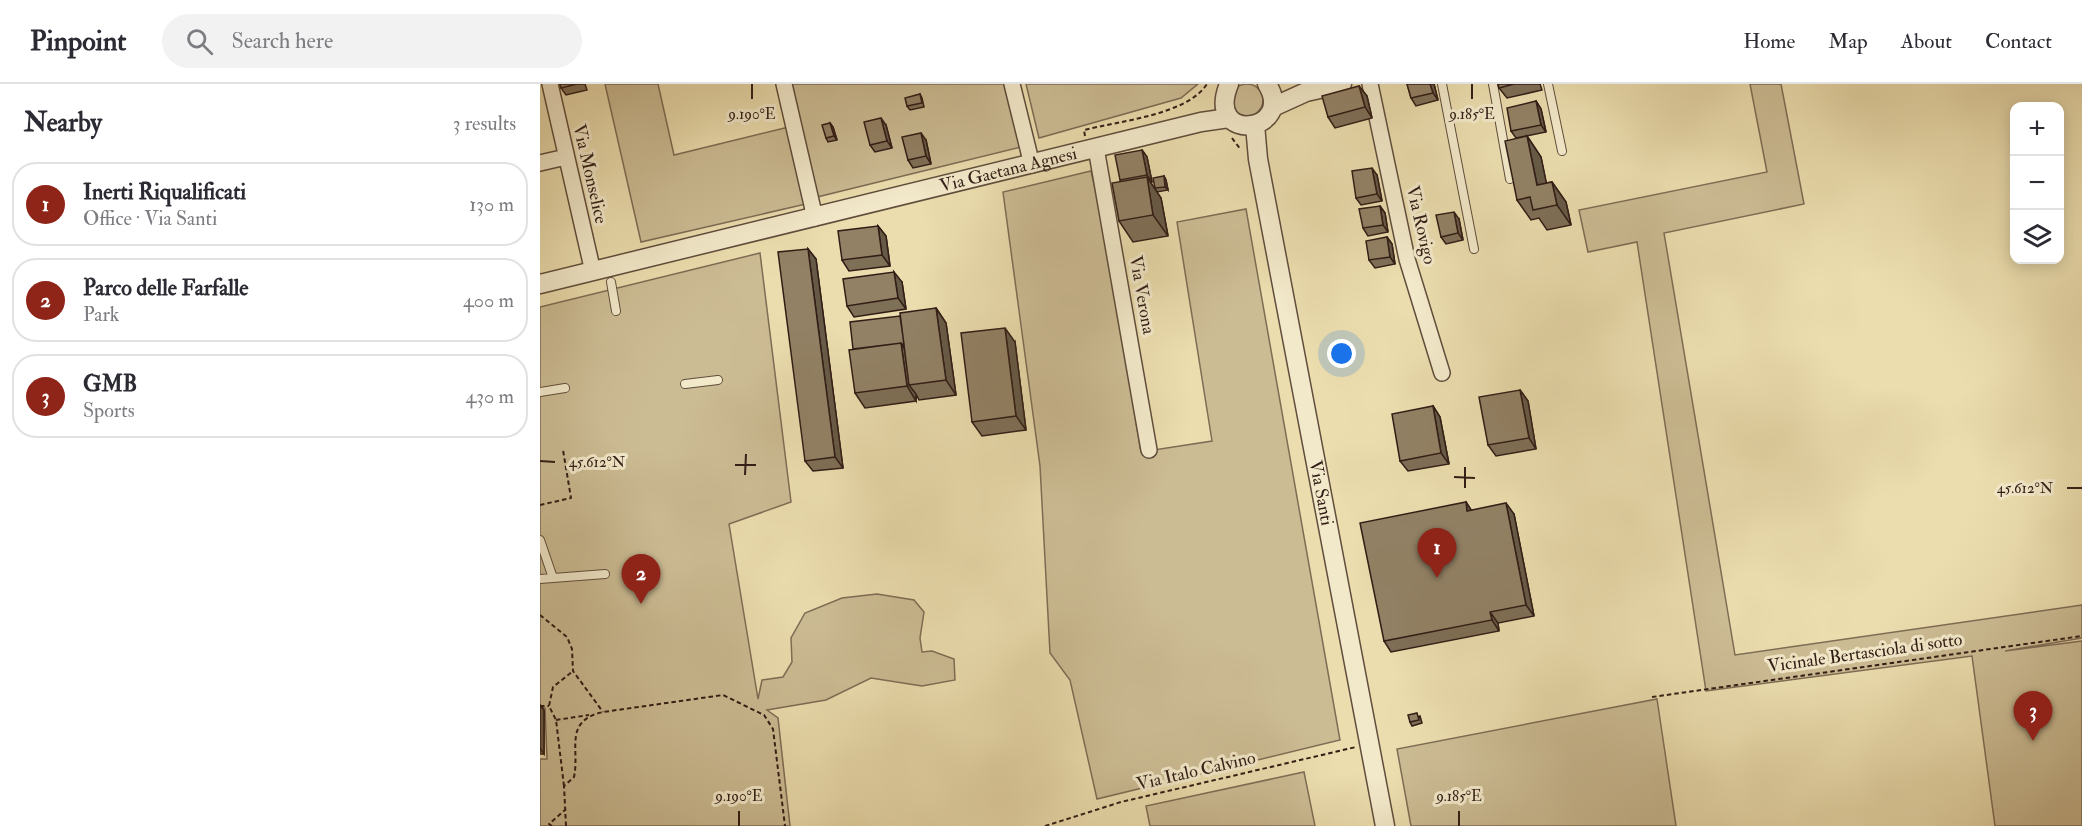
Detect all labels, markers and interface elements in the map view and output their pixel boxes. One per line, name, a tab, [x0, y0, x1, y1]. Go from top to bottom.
search box	[162, 14, 582, 68]
text: Pinpoint	[30, 24, 126, 59]
icon: search	[183, 25, 216, 58]
text: Search here	[231, 27, 333, 55]
text: Home	[1743, 28, 1795, 55]
text: Map	[1828, 28, 1868, 55]
text: About	[1901, 28, 1952, 55]
text: Contact	[1985, 28, 2052, 55]
map controls	[2010, 102, 2064, 264]
button: +	[2010, 102, 2064, 156]
text: 9.190°E	[727, 105, 776, 124]
text: 9.185°E	[1448, 105, 1495, 124]
text: Nearby	[24, 107, 102, 139]
text: 3 results	[453, 111, 516, 136]
street label: Via Monselice	[567, 122, 613, 226]
street label: Via Gaetana Agnesi	[937, 141, 1079, 197]
button: −	[2010, 156, 2064, 210]
text: Inerti Riqualificati	[83, 178, 246, 206]
street label: Via Rovigo	[1401, 183, 1441, 267]
text: 1	[42, 192, 49, 217]
text: 130 m	[469, 192, 514, 217]
text: Office · Via Santi	[83, 206, 217, 231]
button: layers	[2010, 210, 2064, 264]
street label: Via Verona	[1124, 254, 1160, 337]
text: Parco delle Farfalle	[83, 274, 249, 302]
text: 2	[40, 288, 51, 313]
text: 400 m	[463, 288, 514, 313]
text: Park	[83, 302, 119, 327]
your location	[1327, 339, 1356, 368]
text: GMB	[83, 370, 137, 398]
text: 3	[42, 384, 49, 409]
text: 430 m	[466, 384, 514, 409]
text: Sports	[83, 398, 135, 423]
text: 45.612°N	[569, 453, 626, 472]
street label: Via Santi	[1304, 458, 1339, 528]
text: 45.612°N	[1997, 479, 2054, 498]
pin: 1	[1418, 528, 1456, 578]
pin: 2	[622, 554, 660, 604]
street label: Vicinale Bertasciola di sotto	[1766, 628, 1964, 678]
pin: 3	[2014, 692, 2052, 741]
street label: Via Italo Calvino	[1134, 746, 1258, 796]
text: 9.190°E	[714, 787, 763, 806]
text: 9.185°E	[1435, 787, 1482, 806]

